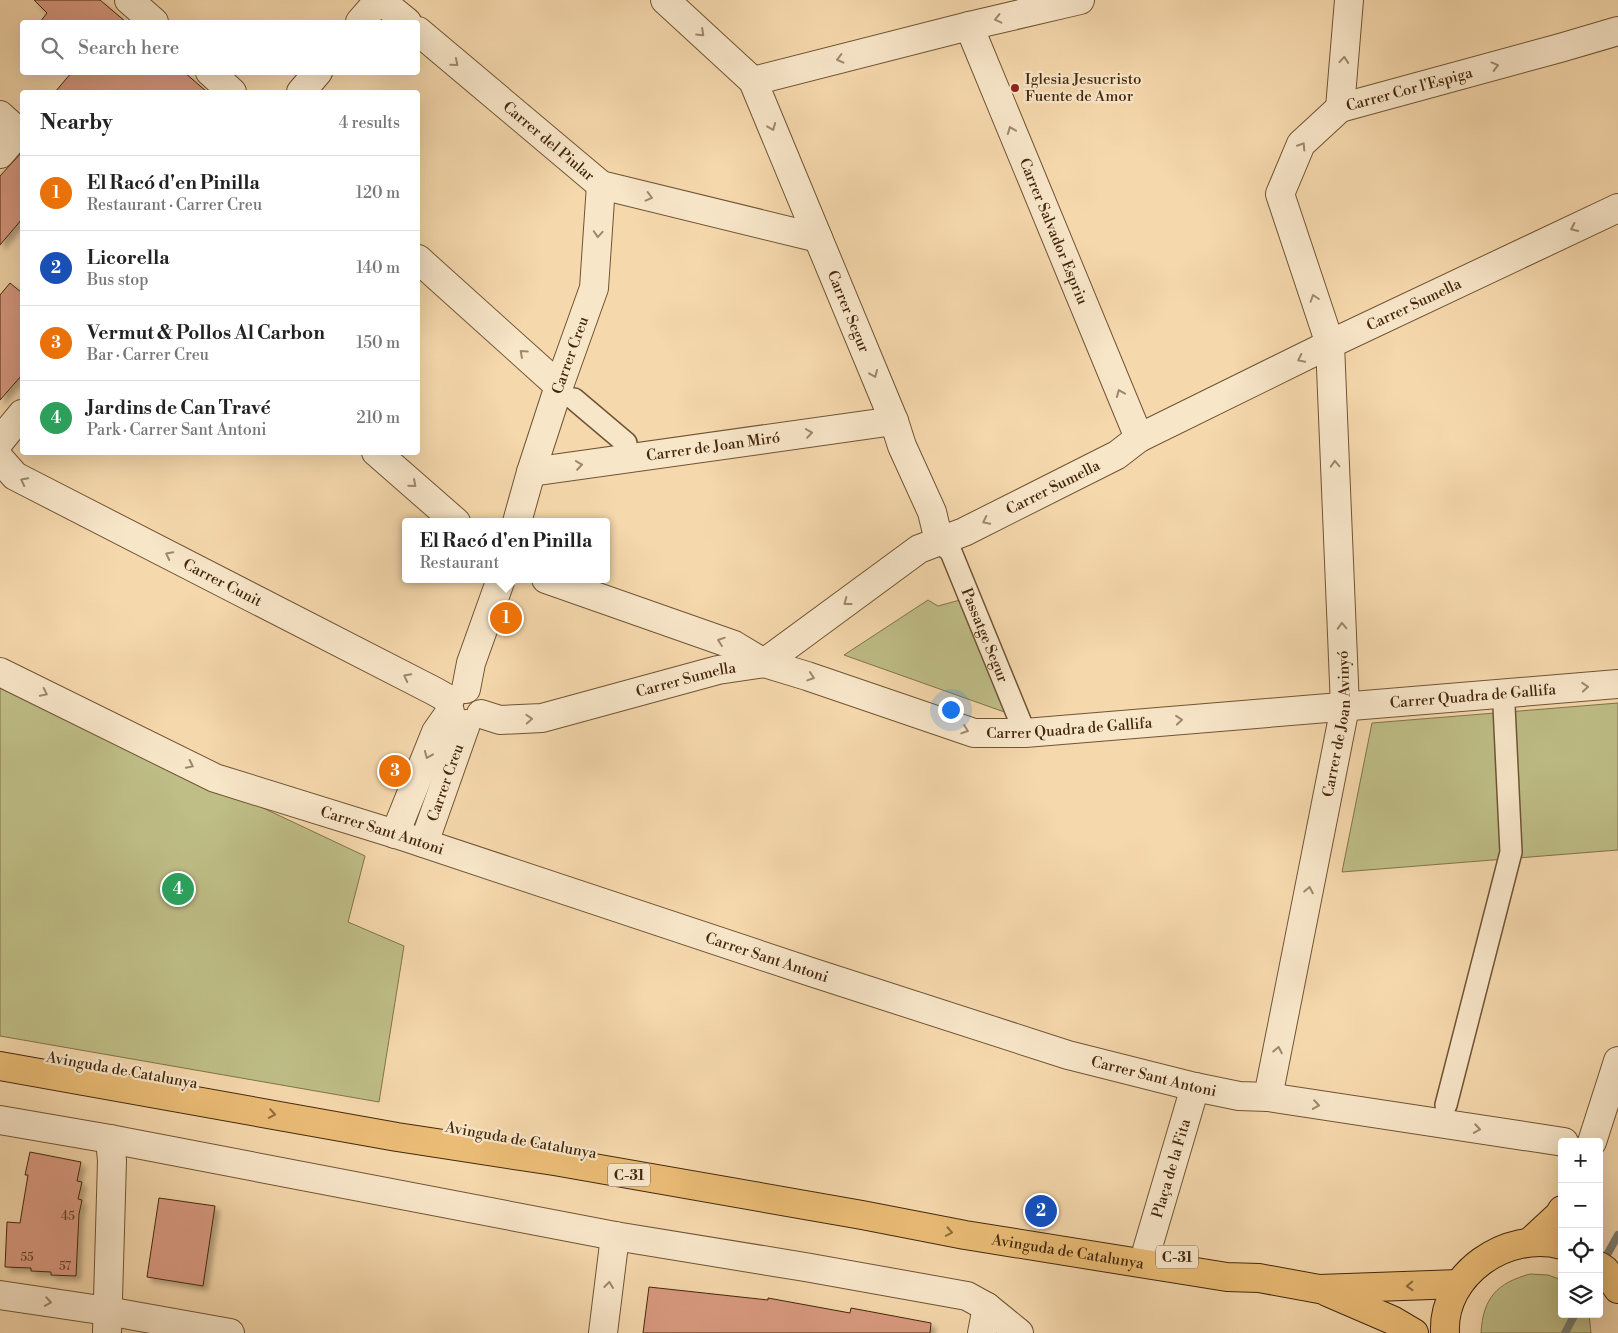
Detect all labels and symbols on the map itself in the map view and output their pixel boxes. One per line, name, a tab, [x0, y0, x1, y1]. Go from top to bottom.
one-way arrow	[994, 13, 1002, 24]
one-way arrow	[695, 27, 704, 36]
one-way arrow	[836, 53, 845, 64]
one-way arrow	[1338, 55, 1349, 63]
one-way arrow	[449, 57, 458, 65]
one-way arrow	[1491, 61, 1500, 72]
street label: Carrer Cor l'Espiga	[1344, 63, 1475, 116]
place label: Iglesia Jesucristo Fuente de Amor	[1025, 70, 1141, 106]
marker: Iglesia Jesucristo Fuente de Amor	[1009, 82, 1021, 94]
street label: Carrer del Piular	[499, 97, 599, 186]
one-way arrow	[766, 122, 776, 130]
one-way arrow	[1007, 126, 1017, 134]
one-way arrow	[1296, 143, 1305, 152]
street label: Carrer Salvador Espriu	[1015, 155, 1092, 308]
one-way arrow	[644, 191, 653, 202]
one-way arrow	[1570, 222, 1579, 233]
one-way arrow	[592, 230, 603, 238]
street label: Carrer Segur	[823, 268, 874, 356]
street label: Carrer Sumella	[1363, 274, 1465, 335]
one-way arrow	[1310, 295, 1320, 303]
street label: Carrer Creu	[548, 314, 593, 397]
one-way arrow	[519, 350, 528, 359]
one-way arrow	[1297, 353, 1306, 363]
one-way arrow	[868, 369, 879, 378]
one-way arrow	[1116, 389, 1126, 398]
street label: Carrer de Joan Miró	[645, 428, 781, 466]
one-way arrow	[805, 428, 813, 439]
street label: Carrer Sumella	[1003, 456, 1104, 519]
one-way arrow	[1330, 460, 1341, 468]
one-way arrow	[575, 461, 583, 471]
one-way arrow	[20, 477, 29, 487]
one-way arrow	[407, 479, 416, 488]
one-way arrow	[982, 515, 991, 525]
one-way arrow	[165, 551, 174, 561]
street label: Carrer Cunit	[180, 555, 266, 611]
street label: Passatge Segur	[957, 585, 1012, 686]
one-way arrow	[844, 597, 853, 605]
pin: 1	[490, 599, 522, 637]
one-way arrow	[1336, 622, 1347, 630]
one-way arrow	[718, 637, 726, 647]
street label: Carrer de Joan Avinyó	[1318, 650, 1355, 799]
street label: Carrer Sumella	[634, 658, 738, 702]
one-way arrow	[806, 672, 815, 682]
one-way arrow	[403, 673, 412, 683]
street label: Carrer Quadra de Gallifa	[1389, 680, 1557, 713]
one-way arrow	[1581, 682, 1589, 693]
one-way arrow	[39, 687, 48, 698]
your location	[938, 697, 964, 723]
street label: Carrer Quadra de Gallifa	[986, 713, 1153, 743]
one-way arrow	[526, 714, 533, 724]
one-way arrow	[1175, 715, 1183, 726]
one-way arrow	[960, 724, 968, 734]
street label: Carrer Creu	[423, 741, 468, 824]
one-way arrow	[423, 750, 434, 759]
pin: 3	[379, 752, 411, 790]
one-way arrow	[184, 759, 193, 769]
street label: Carrer Sant Antoni	[318, 802, 446, 859]
pin: 4	[162, 870, 194, 908]
one-way arrow	[1303, 886, 1314, 894]
street label: Carrer Sant Antoni	[703, 929, 831, 987]
one-way arrow	[1272, 1045, 1283, 1054]
street label: Avinguda de Catalunya	[44, 1048, 199, 1093]
street label: Carrer Sant Antoni	[1089, 1052, 1218, 1101]
one-way arrow	[1312, 1099, 1321, 1109]
one-way arrow	[268, 1109, 276, 1119]
street label: Plaça de la Fita	[1148, 1116, 1195, 1220]
street label: Avinguda de Catalunya	[443, 1118, 598, 1163]
one-way arrow	[1474, 1123, 1482, 1134]
road number: C-31	[608, 1164, 650, 1186]
pin: 2	[1025, 1192, 1057, 1230]
house number: 45	[61, 1209, 75, 1224]
one-way arrow	[945, 1227, 954, 1237]
street label: Avinguda de Catalunya	[990, 1230, 1146, 1274]
road number: C-31	[1156, 1246, 1198, 1268]
house number: 55	[20, 1250, 34, 1265]
house number: 57	[59, 1259, 71, 1274]
one-way arrow	[603, 1280, 614, 1288]
one-way arrow	[1406, 1281, 1414, 1291]
one-way arrow	[45, 1296, 53, 1307]

